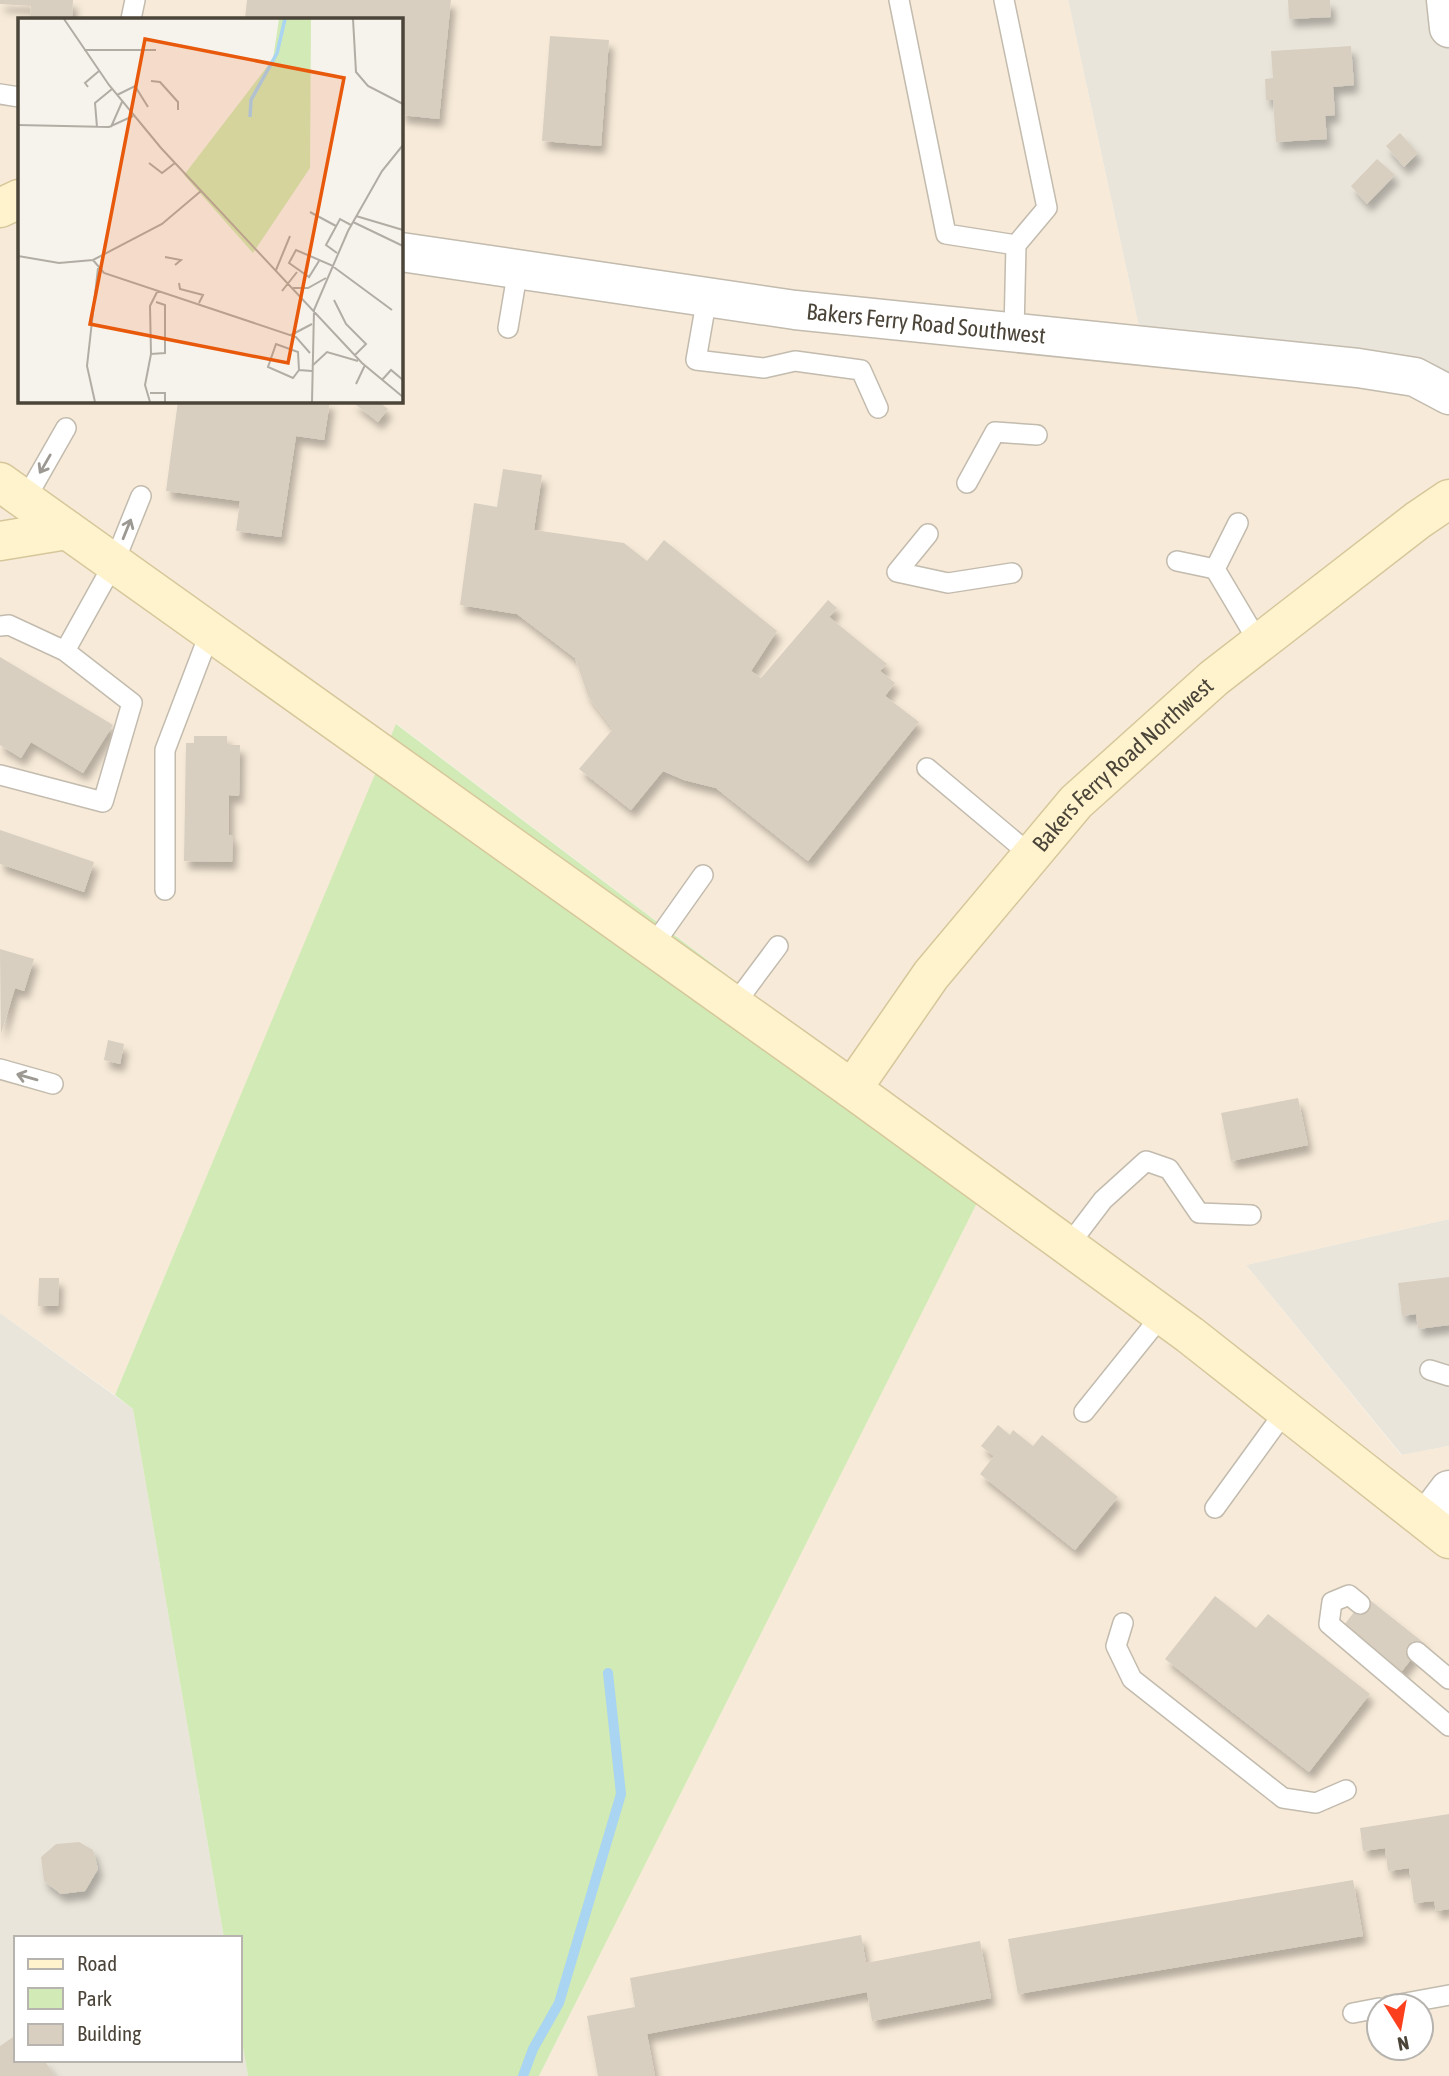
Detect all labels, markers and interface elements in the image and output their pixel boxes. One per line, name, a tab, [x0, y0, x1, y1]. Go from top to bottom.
inset map	[18, 18, 402, 402]
street label: Bakers Ferry Road Southwest	[805, 298, 1047, 349]
one-way arrow	[38, 453, 52, 473]
one-way arrow	[122, 519, 135, 541]
street label: Bakers Ferry Road Northwest	[1027, 672, 1218, 857]
one-way arrow	[16, 1069, 38, 1082]
legend	[14, 1936, 242, 2062]
text: Road	[77, 1951, 117, 1975]
text: Park	[77, 1986, 112, 2010]
north arrow	[1365, 1992, 1435, 2062]
text: Building	[77, 2021, 141, 2045]
text: N	[1396, 2032, 1411, 2056]

